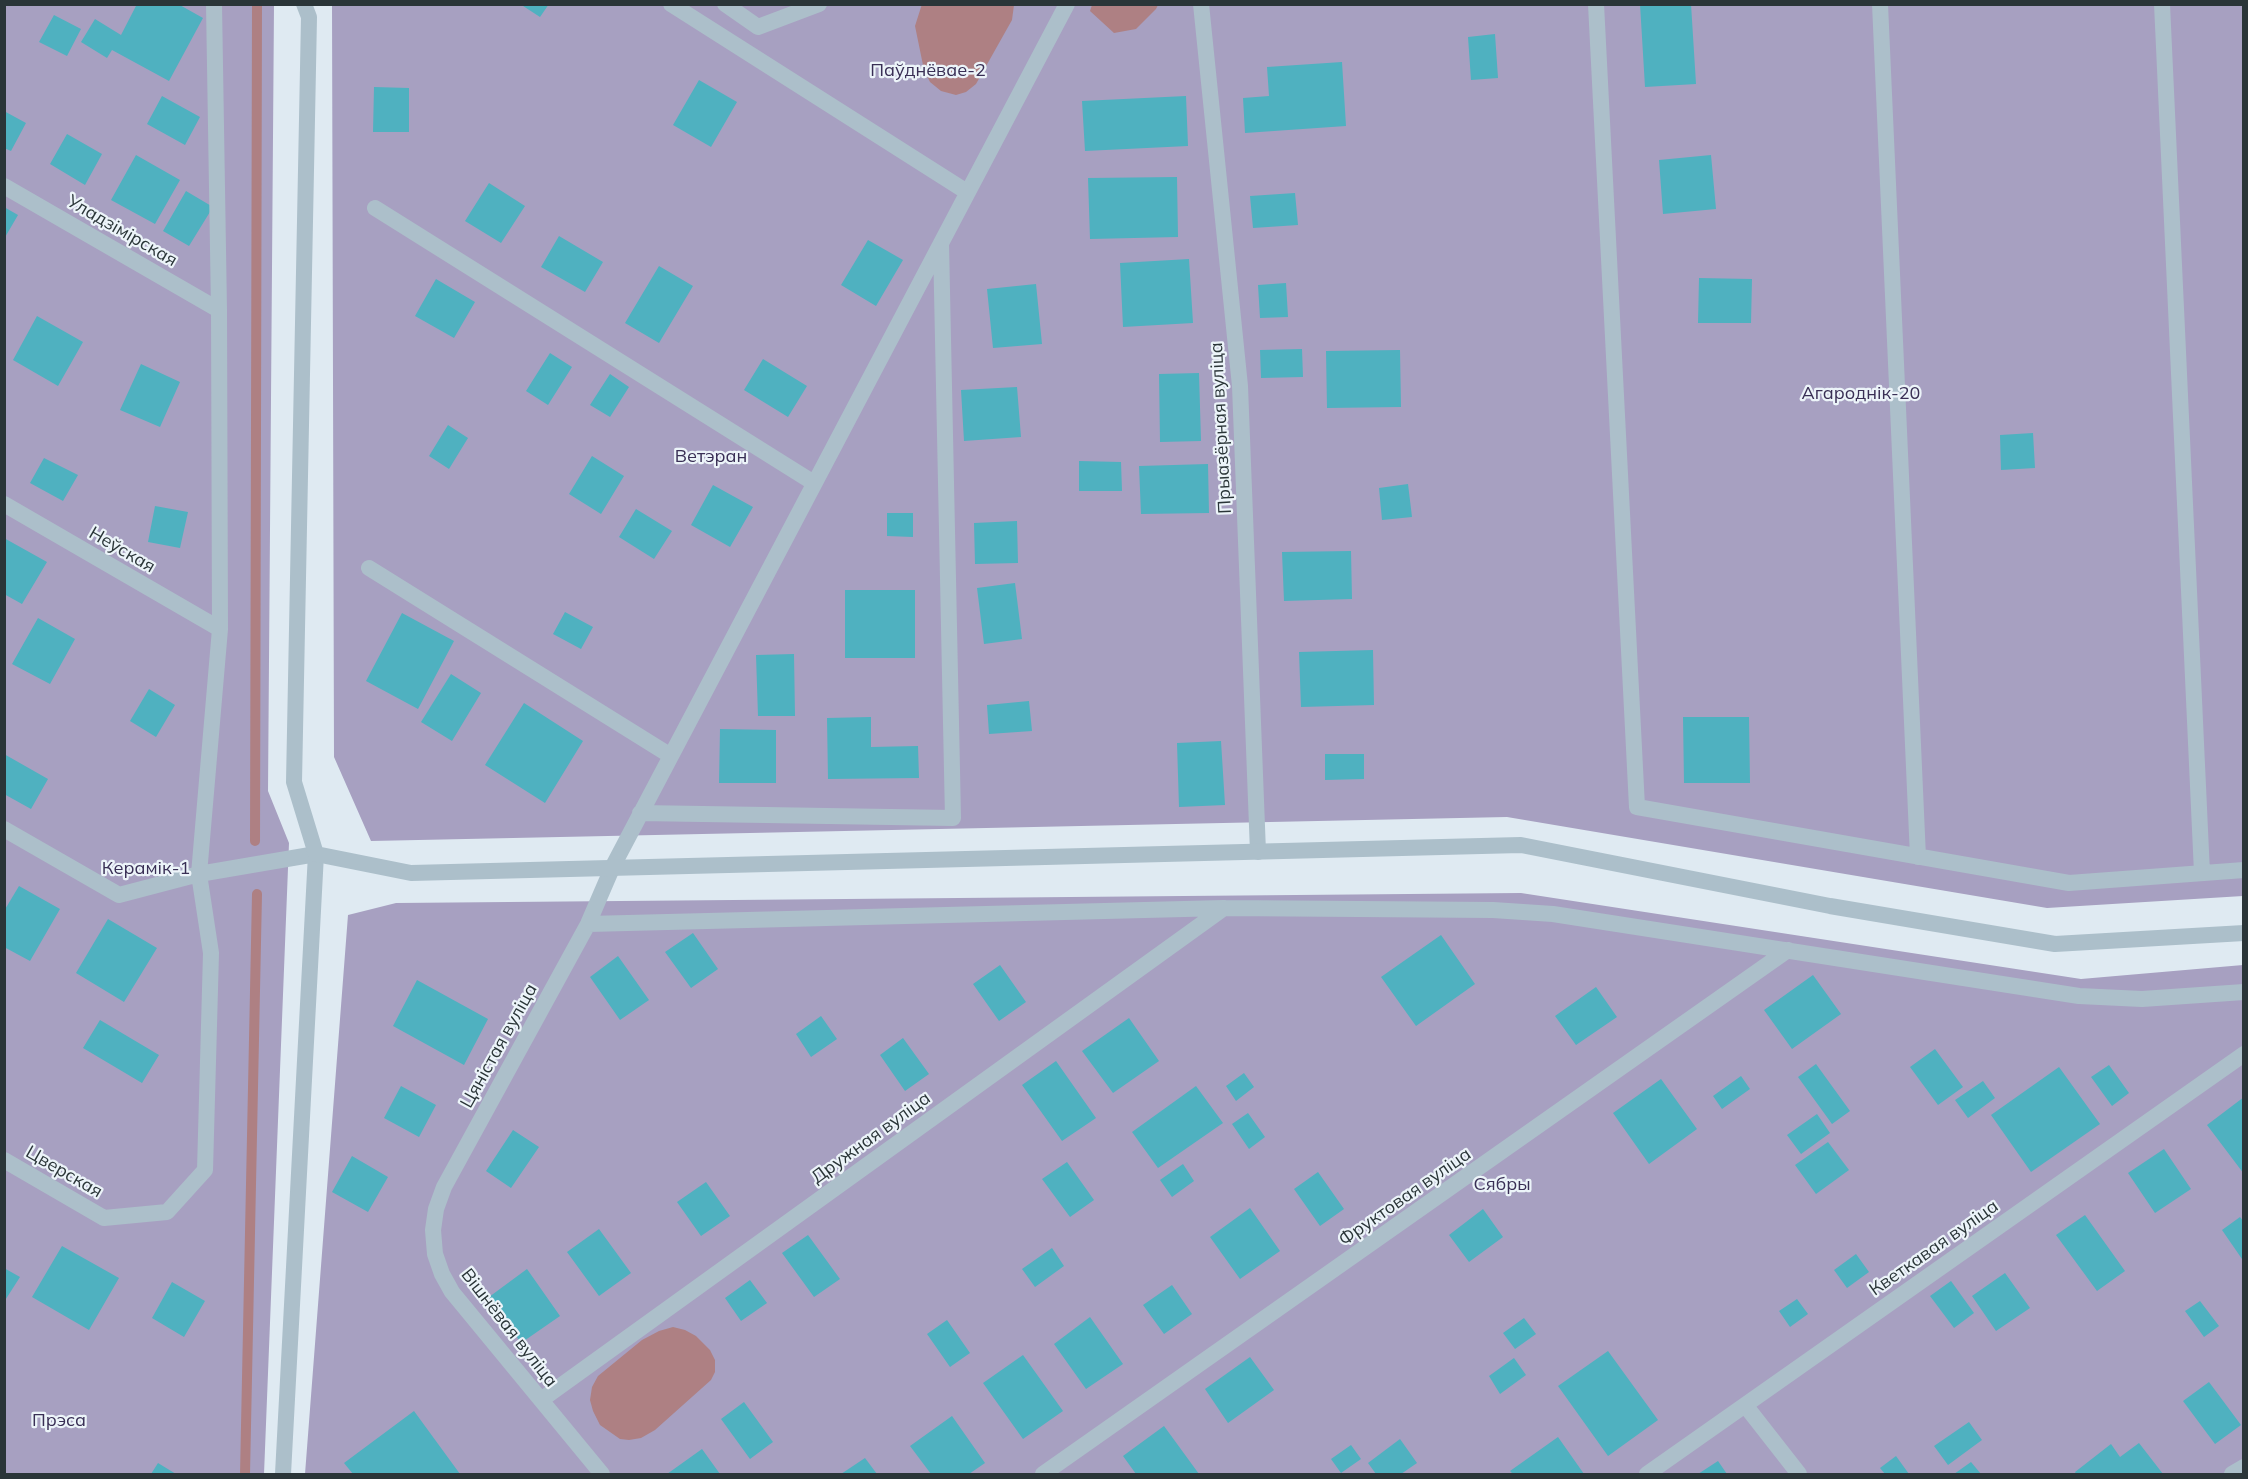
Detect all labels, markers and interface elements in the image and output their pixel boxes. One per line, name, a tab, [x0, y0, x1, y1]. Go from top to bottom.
park label: Паўднёвае-2	[870, 60, 986, 82]
street label: Уладзімірская	[63, 191, 181, 271]
street label: Прыазёрная вуліца	[1206, 342, 1236, 514]
park label: Агароднік-20	[1802, 383, 1920, 405]
park label: Ветэран	[675, 446, 747, 468]
street label: Неўская	[85, 522, 159, 578]
park label: Керамік-1	[102, 858, 190, 880]
street label: Цяністая вуліца	[456, 980, 542, 1112]
street label: Дружная вуліца	[807, 1087, 935, 1189]
street label: Цверская	[22, 1141, 106, 1203]
street label: Фруктовая вуліца	[1335, 1143, 1475, 1251]
park label: Сябры	[1473, 1174, 1531, 1196]
street label: Кветкавая вуліца	[1865, 1195, 2003, 1301]
street label: Вішнёвая вуліца	[456, 1265, 562, 1391]
park label: Прэса	[32, 1410, 86, 1432]

